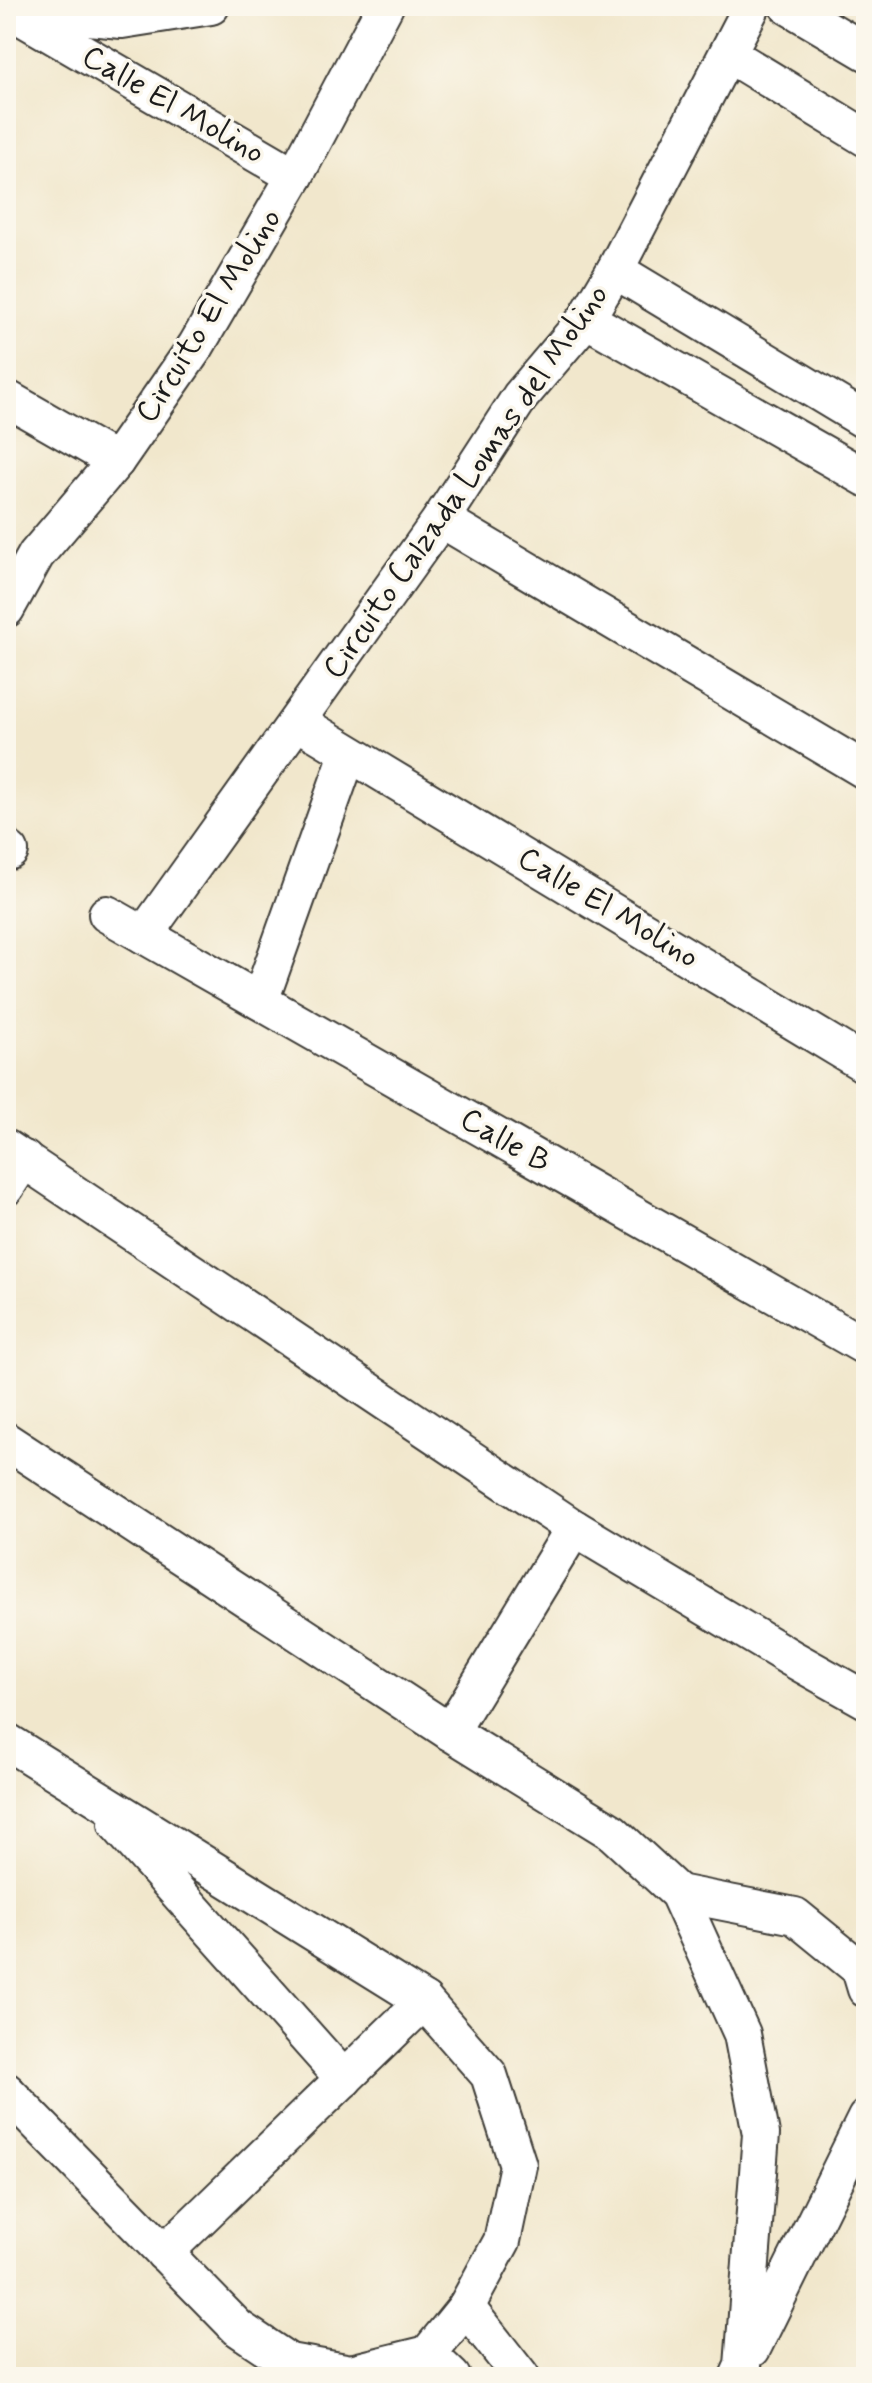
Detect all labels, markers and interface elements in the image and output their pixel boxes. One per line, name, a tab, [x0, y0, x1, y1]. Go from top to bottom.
street label: Calle El Molino	[74, 36, 272, 174]
street label: Circuito El Molino	[126, 201, 292, 431]
street label: Circuito Calzada Lomas del Molino	[313, 276, 619, 688]
street label: Calle El Molino	[510, 837, 706, 979]
street label: Calle B	[452, 1098, 558, 1184]

